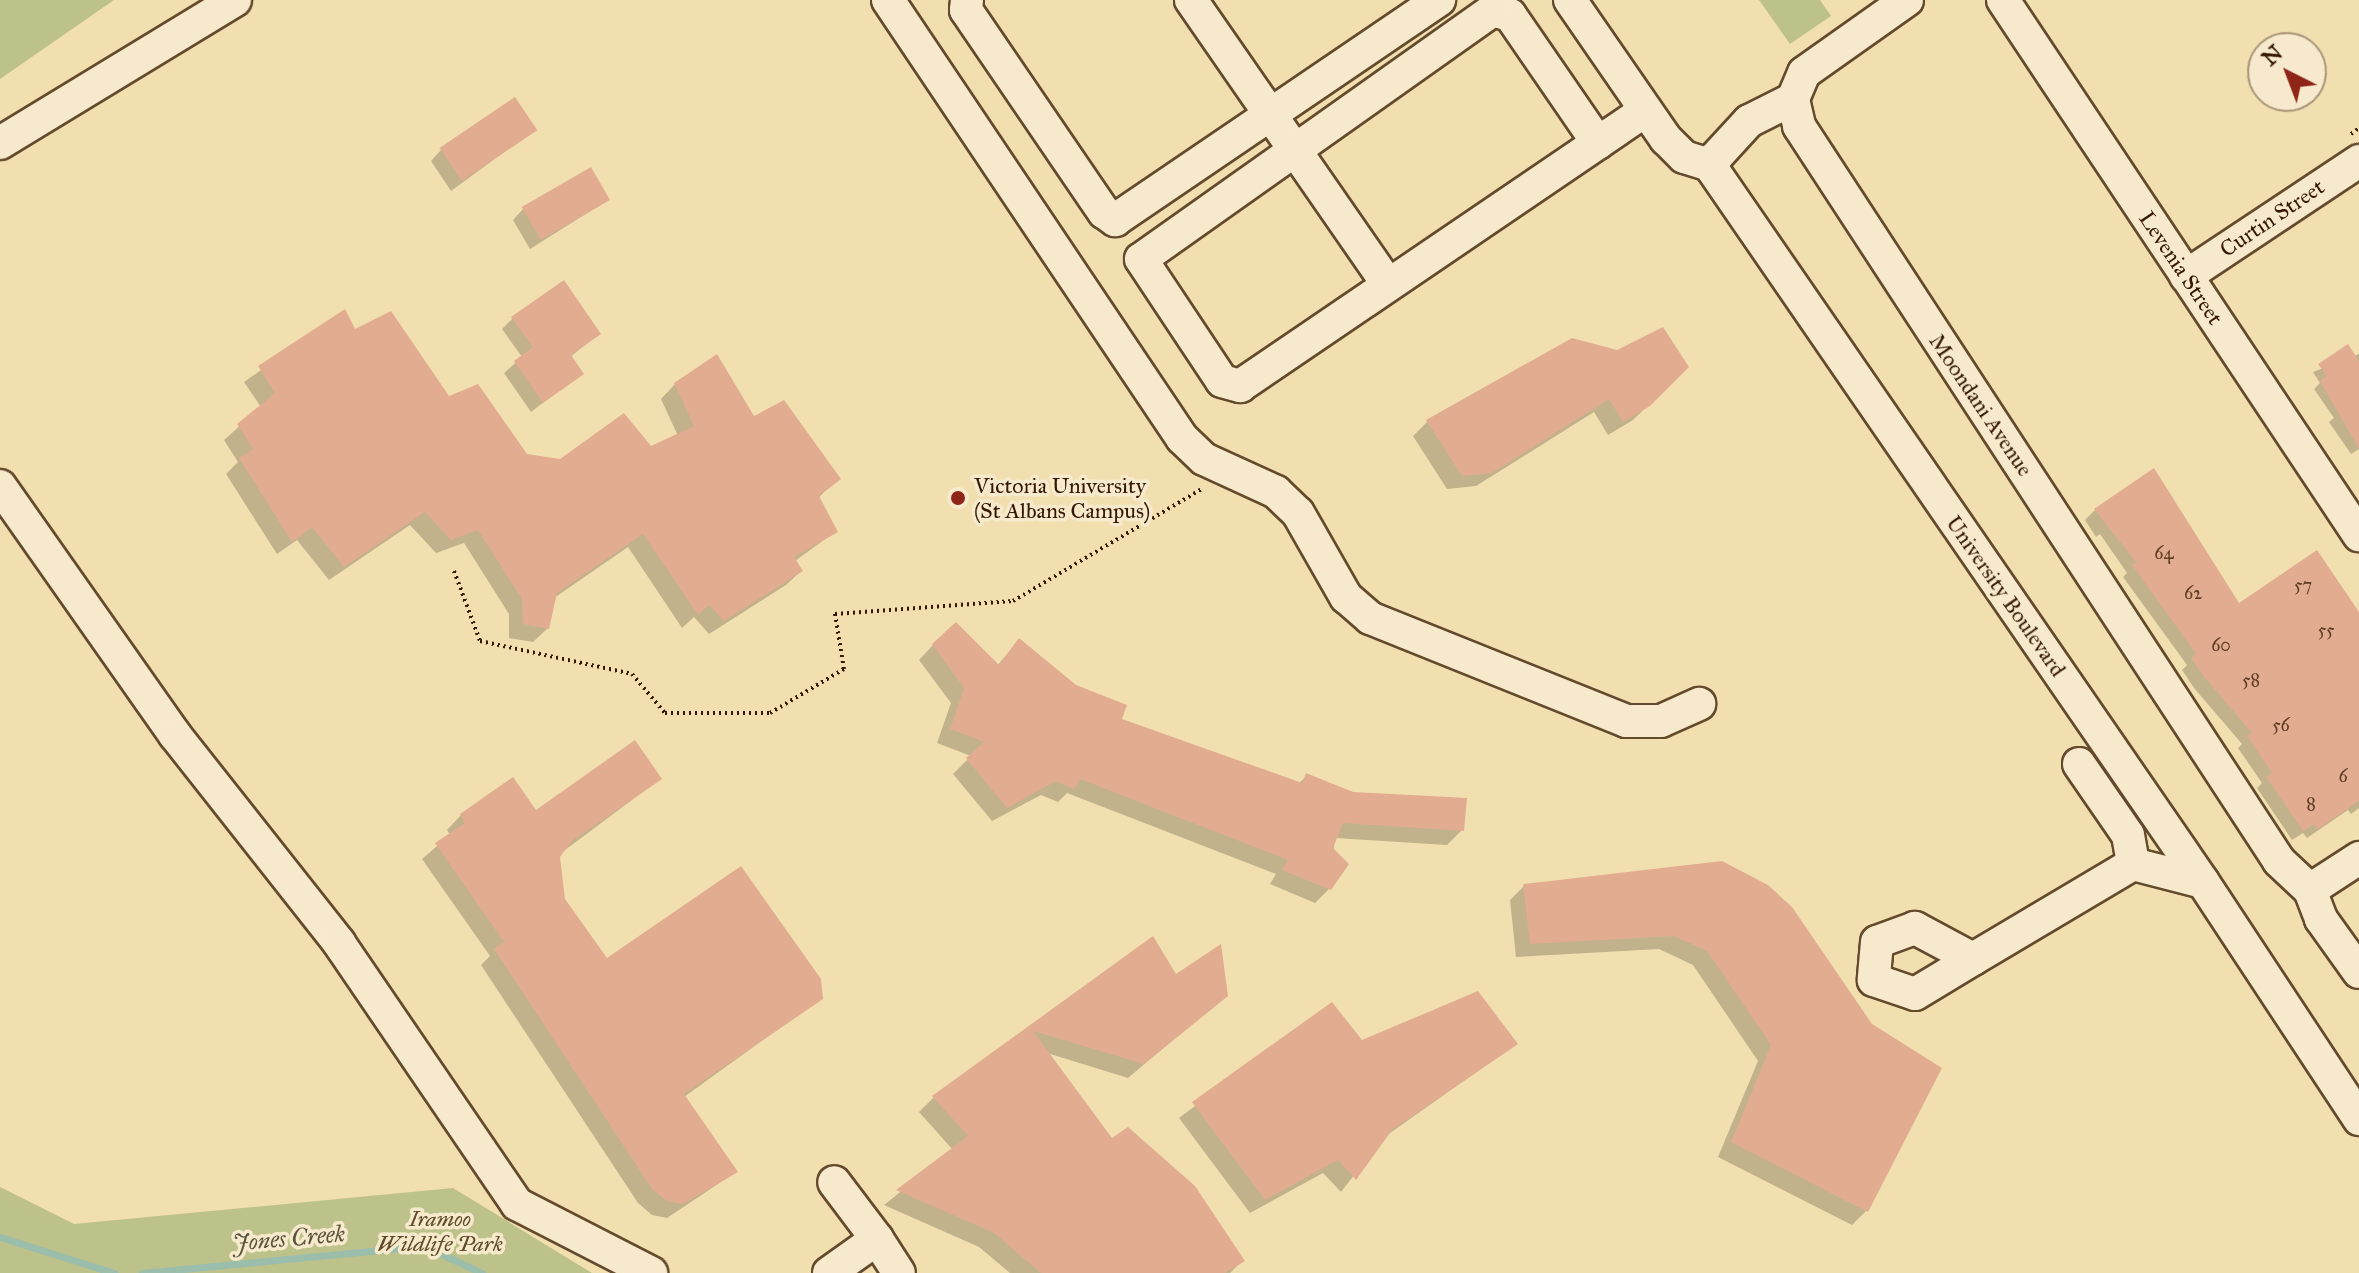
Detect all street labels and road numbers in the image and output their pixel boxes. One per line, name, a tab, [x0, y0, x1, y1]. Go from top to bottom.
street label: Curtin Street	[2215, 173, 2329, 263]
street label: Levenia Street	[2133, 206, 2229, 330]
street label: Moondani Avenue	[1924, 329, 2038, 481]
street label: University Boulevard	[1941, 510, 2071, 682]

